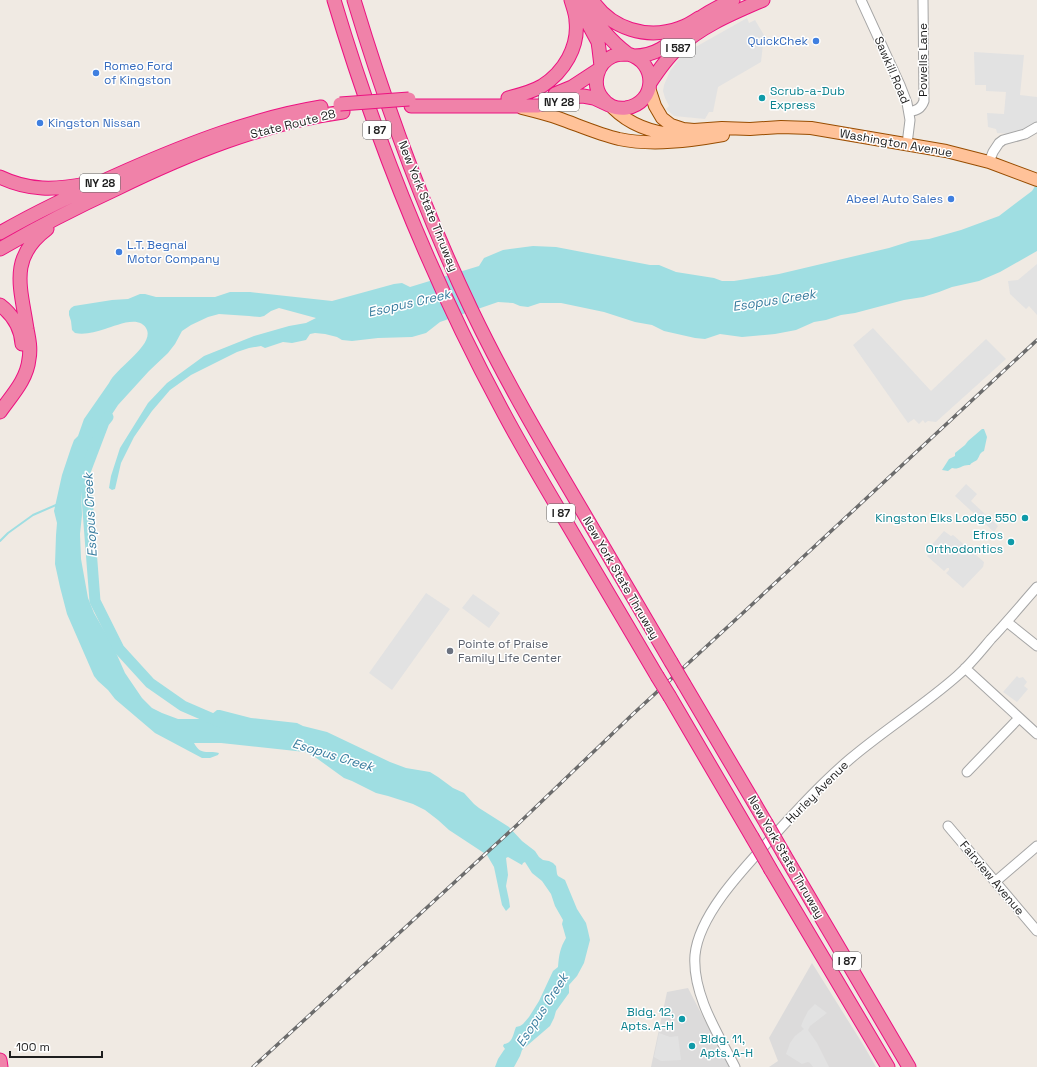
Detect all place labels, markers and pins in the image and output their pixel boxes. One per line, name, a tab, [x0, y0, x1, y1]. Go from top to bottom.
place label: QuickChek	[747, 33, 809, 49]
marker: QuickChek	[811, 36, 821, 46]
place label: Romeo Ford of Kingston	[104, 58, 173, 88]
marker: Romeo Ford of Kingston	[91, 68, 101, 78]
place label: Scrub-a-Dub Express	[770, 83, 845, 113]
marker: Scrub-a-Dub Express	[757, 93, 767, 103]
place label: Kingston Nissan	[48, 115, 140, 131]
marker: Kingston Nissan	[35, 118, 45, 128]
place label: Abeel Auto Sales	[846, 191, 943, 207]
marker: Abeel Auto Sales	[946, 194, 956, 204]
place label: L.T. Begnal Motor Company	[127, 237, 220, 267]
marker: L.T. Begnal Motor Company	[114, 247, 124, 257]
place label: Kingston Elks Lodge 550	[875, 510, 1017, 526]
marker: Kingston Elks Lodge 550	[1020, 513, 1030, 523]
place label: Efros Orthodontics	[926, 527, 1003, 557]
marker: Efros Orthodontics	[1006, 537, 1016, 547]
place label: Pointe of Praise Family Life Center	[458, 636, 562, 666]
marker: Pointe of Praise Family Life Center	[445, 646, 455, 656]
place label: Bldg. 12, Apts. A-H	[621, 1004, 674, 1034]
marker: Bldg. 12, Apts. A-H	[677, 1014, 687, 1024]
place label: Bldg. 11, Apts. A-H	[700, 1031, 753, 1061]
marker: Bldg. 11, Apts. A-H	[687, 1041, 697, 1051]

